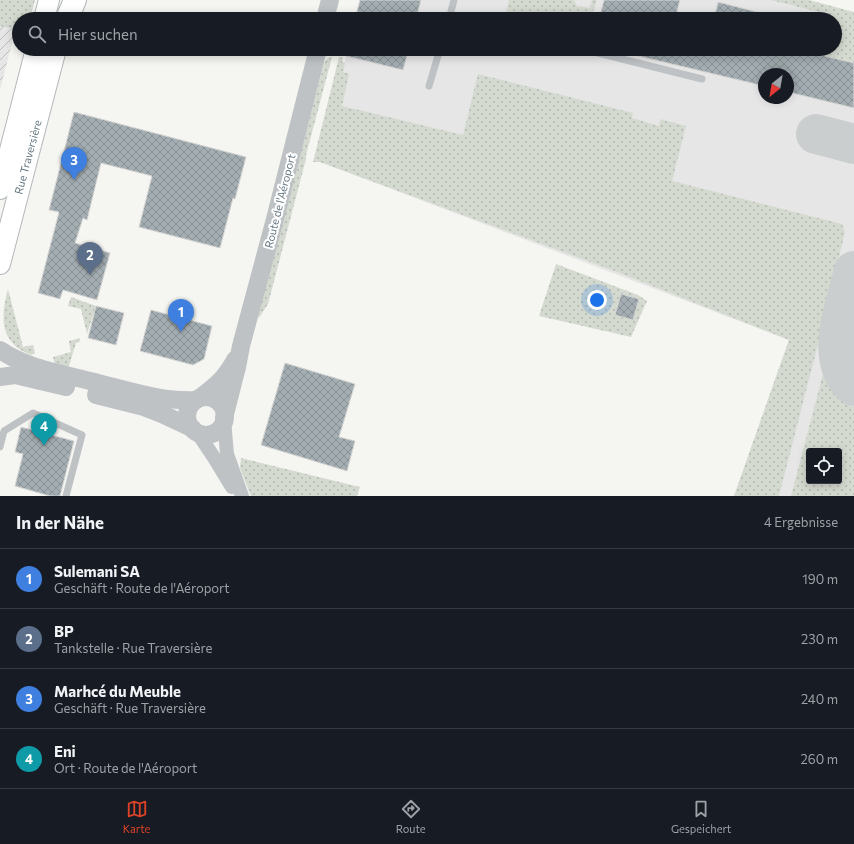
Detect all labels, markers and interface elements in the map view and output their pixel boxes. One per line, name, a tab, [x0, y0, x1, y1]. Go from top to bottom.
search box	[12, 12, 842, 56]
icon: search	[26, 23, 48, 45]
text: Hier suchen	[58, 25, 138, 43]
north arrow	[758, 68, 794, 104]
street label: Rue Traversière	[11, 118, 44, 196]
pin: 3	[61, 147, 87, 180]
street label: Route de l'Aéroport	[262, 152, 298, 249]
pin: 2	[77, 242, 103, 275]
your location	[587, 290, 607, 310]
pin: 1	[168, 299, 194, 332]
pin: 4	[31, 413, 57, 446]
map controls	[806, 448, 842, 484]
button: locate	[806, 448, 842, 484]
text: In der Nähe	[16, 512, 104, 533]
text: 4 Ergebnisse	[764, 514, 838, 530]
text: Sulemani SA	[54, 562, 140, 580]
text: 1	[26, 571, 32, 587]
text: 190 m	[802, 571, 838, 587]
text: Geschäft · Route de l'Aéroport	[54, 580, 230, 596]
text: BP	[54, 622, 74, 640]
text: 2	[25, 631, 33, 647]
text: 230 m	[801, 631, 838, 647]
text: Tankstelle · Rue Traversière	[54, 640, 212, 656]
text: Marhcé du Meuble	[54, 682, 181, 700]
text: 3	[25, 691, 33, 707]
text: 240 m	[801, 691, 838, 707]
text: Geschäft · Rue Traversière	[54, 700, 206, 716]
text: Eni	[54, 742, 76, 760]
text: 4	[25, 751, 33, 767]
text: 260 m	[801, 751, 838, 767]
text: Ort · Route de l'Aéroport	[54, 760, 197, 776]
tab: Karte	[123, 798, 150, 835]
tab: Route	[396, 798, 426, 835]
tab: Gespeichert	[671, 798, 731, 835]

